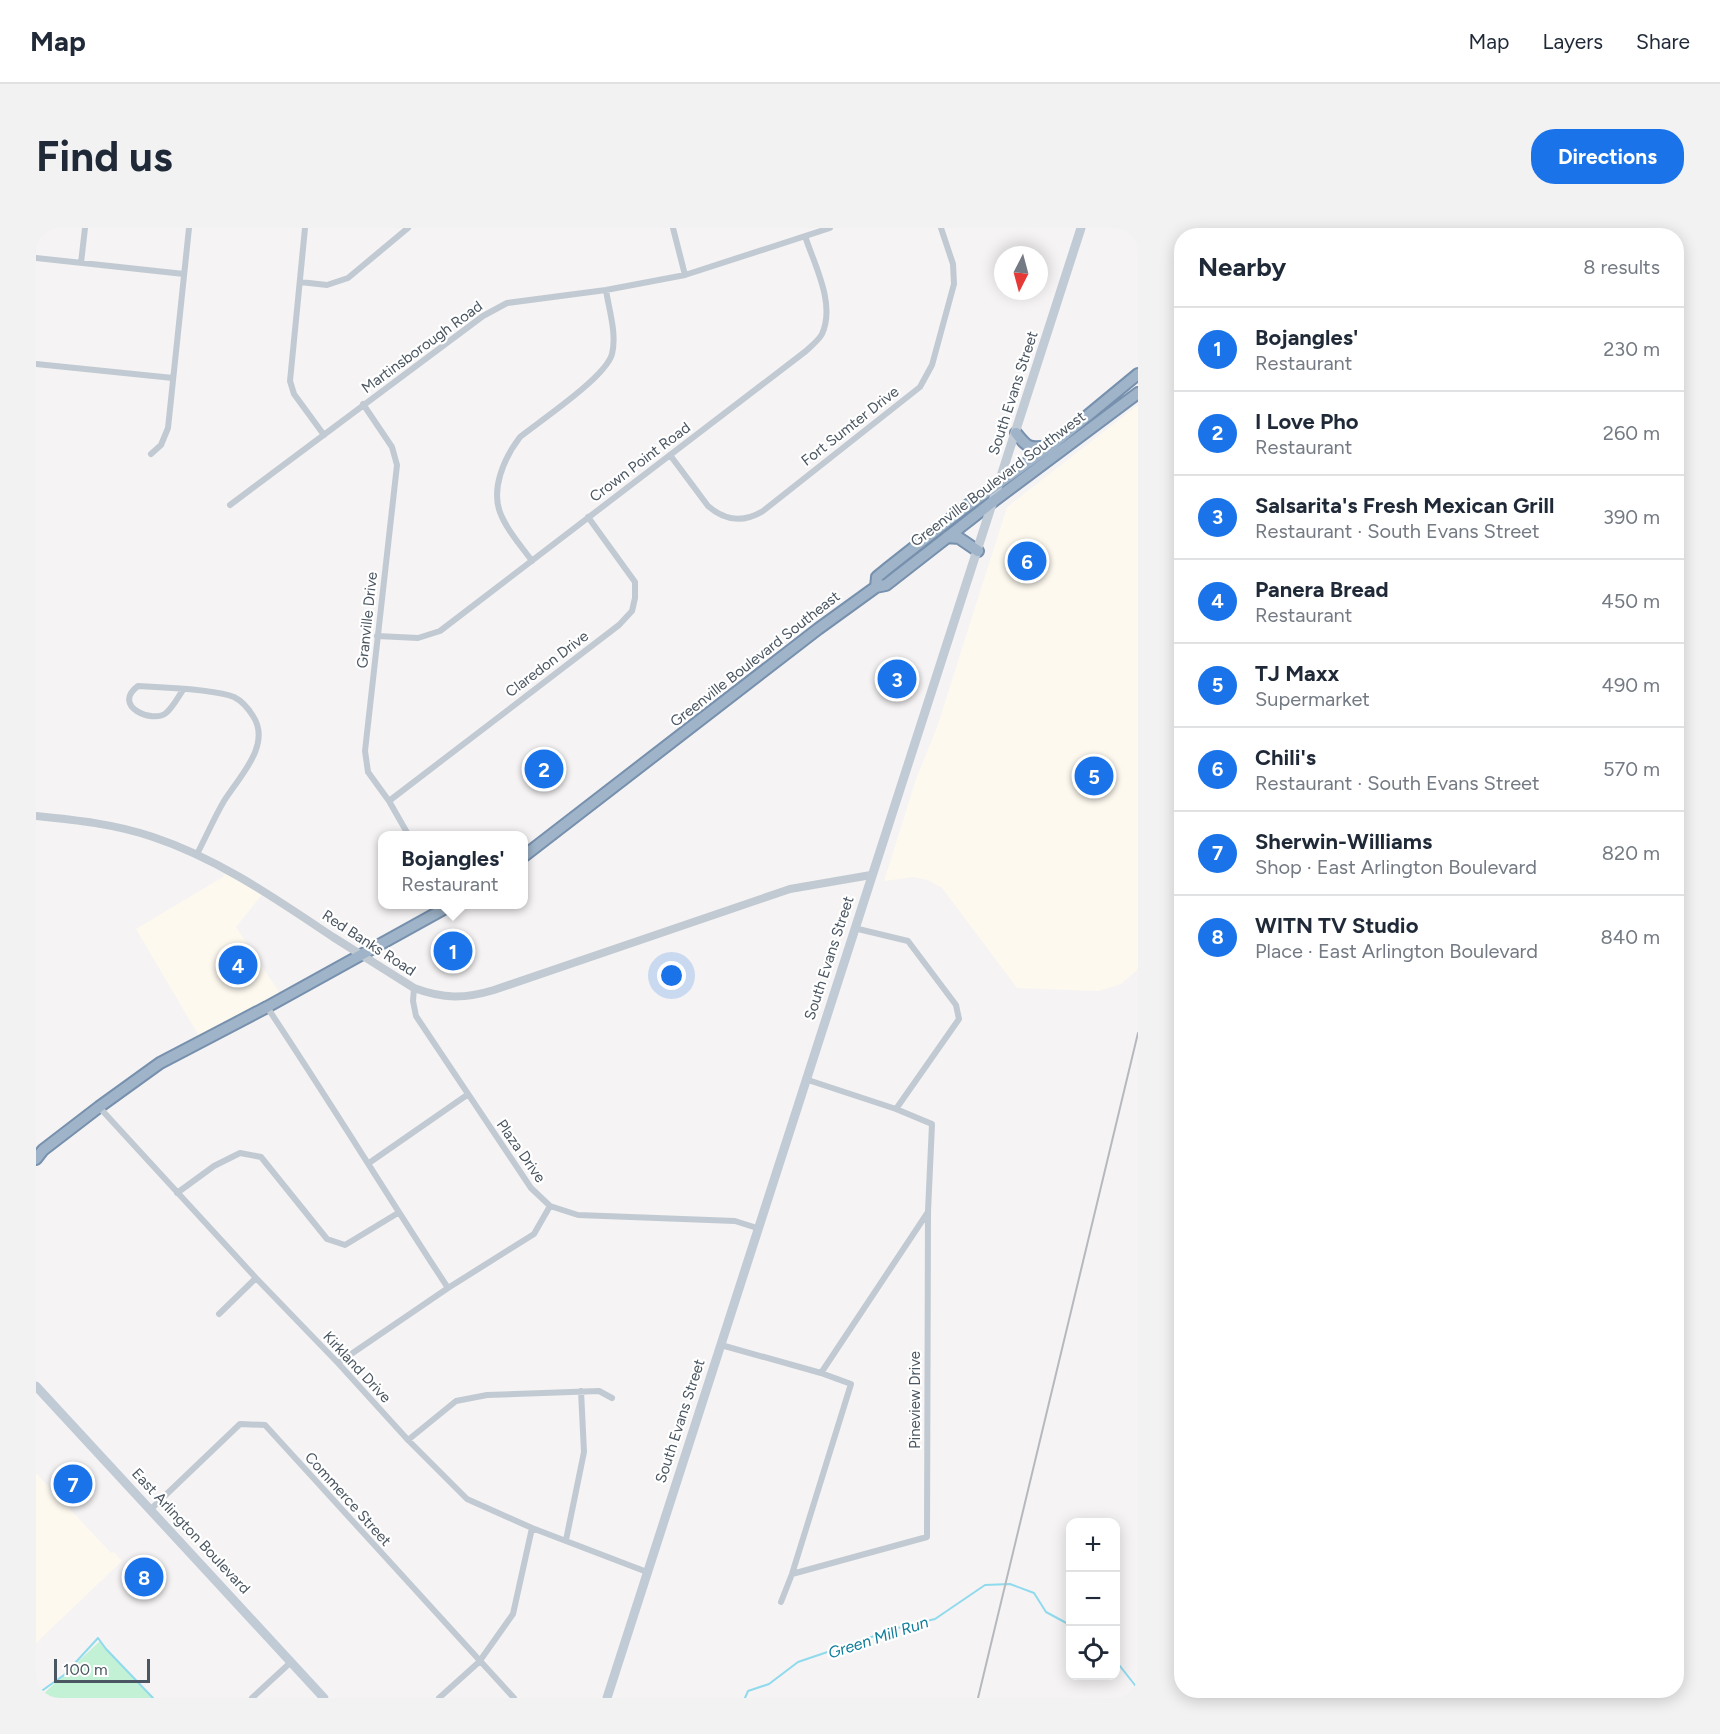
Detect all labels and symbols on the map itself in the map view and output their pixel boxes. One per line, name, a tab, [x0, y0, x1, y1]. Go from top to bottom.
north arrow	[994, 246, 1048, 300]
street label: Martinsborough Road	[358, 297, 486, 397]
street label: South Evans Street	[984, 328, 1042, 457]
street label: Fort Sumter Drive	[798, 382, 902, 470]
street label: Greenville Boulevard Southwest	[907, 407, 1089, 551]
street label: Crown Point Road	[586, 418, 694, 506]
pin: 6	[1008, 538, 1046, 584]
street label: Granville Drive	[353, 571, 381, 669]
street label: Greenville Boulevard Southeast	[667, 587, 844, 731]
street label: Claredon Drive	[502, 627, 592, 701]
pin: 3	[878, 656, 916, 702]
pin: 2	[524, 746, 564, 792]
pin: 5	[1074, 754, 1114, 798]
street label: South Evans Street	[800, 893, 858, 1022]
street label: Red Banks Road	[319, 906, 419, 980]
pin: 1	[434, 928, 472, 974]
pin: 4	[218, 942, 258, 988]
your location	[657, 961, 686, 990]
street label: Plaza Drive	[493, 1116, 549, 1186]
street label: Kirkland Drive	[319, 1327, 395, 1407]
street label: Pineview Drive	[906, 1351, 924, 1449]
street label: South Evans Street	[651, 1356, 709, 1485]
street label: Commerce Street	[301, 1448, 395, 1550]
pin: 7	[54, 1462, 93, 1506]
street label: East Arlington Boulevard	[128, 1464, 254, 1598]
pin: 8	[124, 1554, 164, 1600]
water label: Green Mill Run	[826, 1612, 931, 1663]
scale bar	[54, 1656, 150, 1684]

